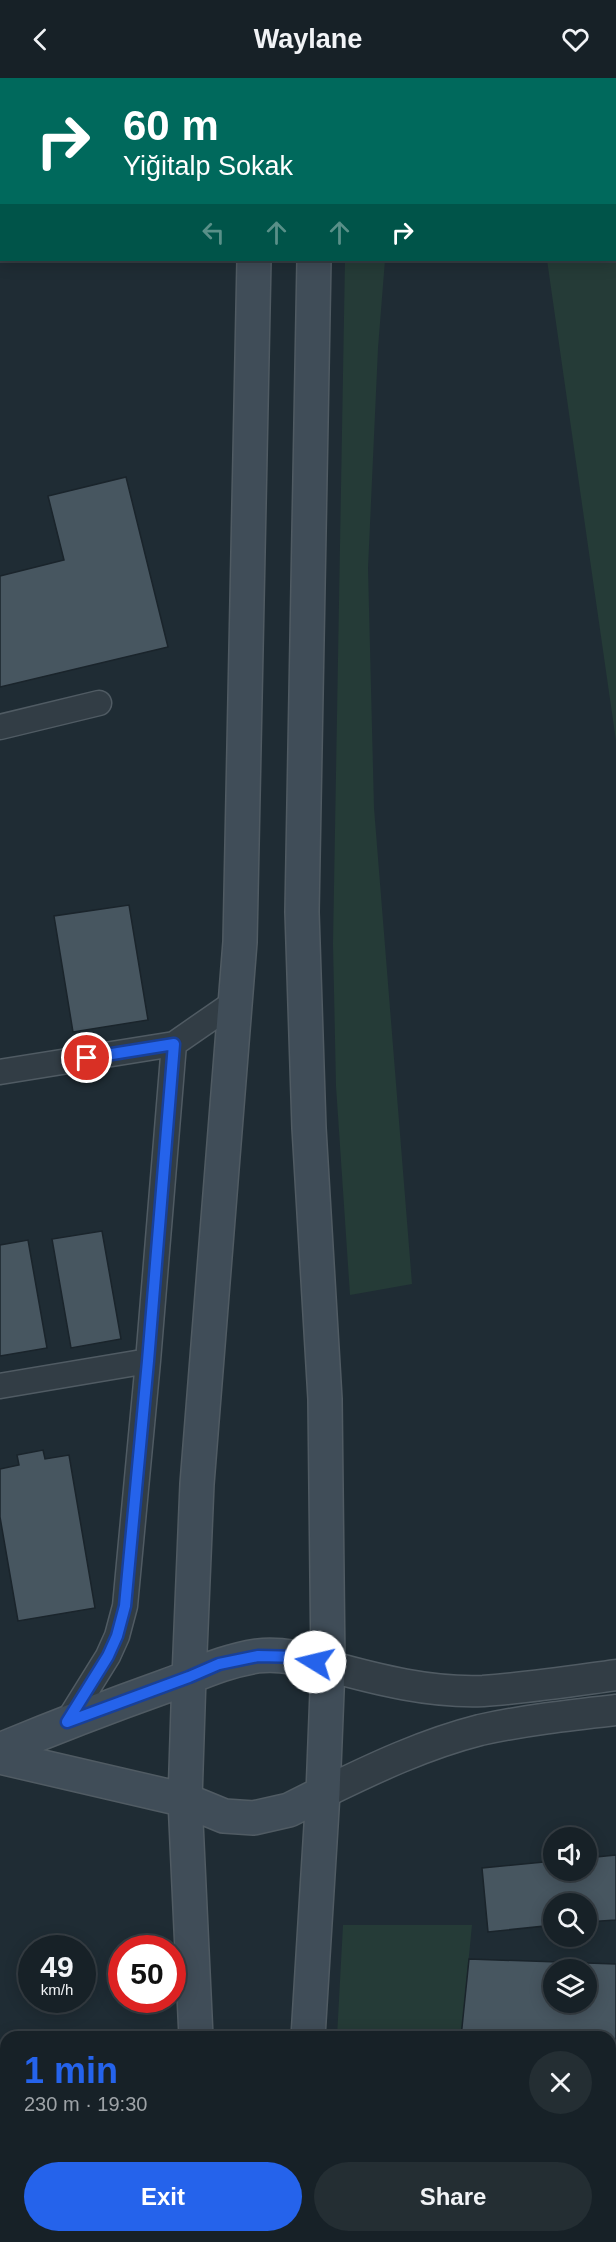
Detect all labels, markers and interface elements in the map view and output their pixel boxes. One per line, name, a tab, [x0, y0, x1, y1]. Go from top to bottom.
icon: back	[24, 23, 57, 56]
icon: heart	[559, 23, 592, 56]
text: Waylane	[254, 24, 362, 54]
icon: right	[24, 102, 102, 180]
text: 60 m	[123, 102, 219, 149]
text: Yiğitalp Sokak	[123, 151, 293, 181]
icon: left	[197, 216, 230, 249]
icon: ahead	[260, 216, 293, 249]
icon: ahead	[323, 216, 356, 249]
icon: right	[386, 216, 419, 249]
pin	[61, 1032, 112, 1083]
icon: arrive	[70, 1041, 103, 1074]
position arrow	[283, 1630, 347, 1694]
map controls	[543, 1827, 597, 2013]
button: sound	[543, 1827, 597, 1881]
button: search	[543, 1893, 597, 1947]
speed limit sign: 50	[108, 1935, 186, 2013]
text: 49	[40, 1950, 74, 1983]
button: layers	[543, 1959, 597, 2013]
text: km/h	[41, 1981, 73, 1998]
text: 1 min	[24, 2050, 118, 2091]
button: close	[529, 2051, 592, 2114]
text: 230 m · 19:30	[24, 2093, 147, 2115]
button: Exit	[24, 2162, 302, 2231]
button: Share	[314, 2162, 592, 2231]

